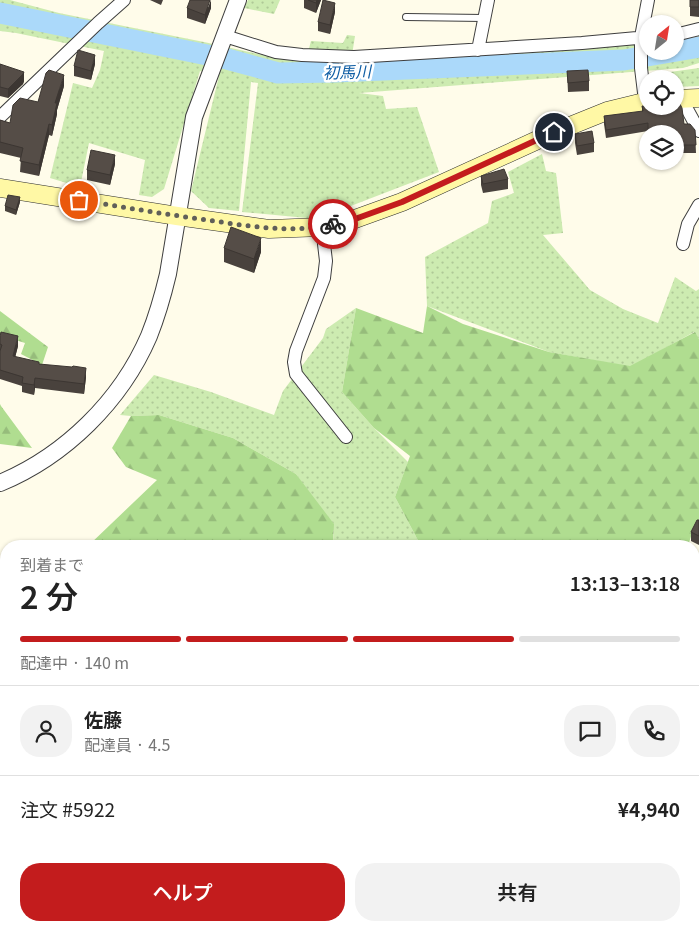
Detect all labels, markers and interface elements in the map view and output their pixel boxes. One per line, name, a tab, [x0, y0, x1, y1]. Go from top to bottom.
north arrow	[639, 15, 684, 60]
map controls	[639, 15, 684, 170]
water label: 初馬川	[323, 58, 373, 84]
button: locate	[639, 70, 684, 115]
pin	[533, 111, 575, 153]
icon: home	[540, 118, 568, 146]
button: layers	[639, 125, 684, 170]
pin	[58, 179, 100, 221]
icon: bag	[65, 186, 93, 214]
courier	[308, 199, 358, 249]
icon: bike	[319, 210, 347, 238]
text: 到着まで	[20, 552, 84, 576]
text: 13:13–13:18	[570, 569, 680, 596]
text: 2 分	[20, 572, 78, 618]
text: 配達中 · 140 m	[20, 650, 129, 674]
button: person	[20, 705, 72, 757]
text: 佐藤	[84, 705, 122, 732]
button: chat	[564, 705, 616, 757]
button: phone	[628, 705, 680, 757]
text: 配達員 · 4.5	[84, 732, 170, 756]
text: 注文 #5922	[20, 795, 115, 822]
text: ¥4,940	[618, 795, 680, 822]
button: ヘルプ	[20, 863, 345, 921]
button: 共有	[355, 863, 680, 921]

